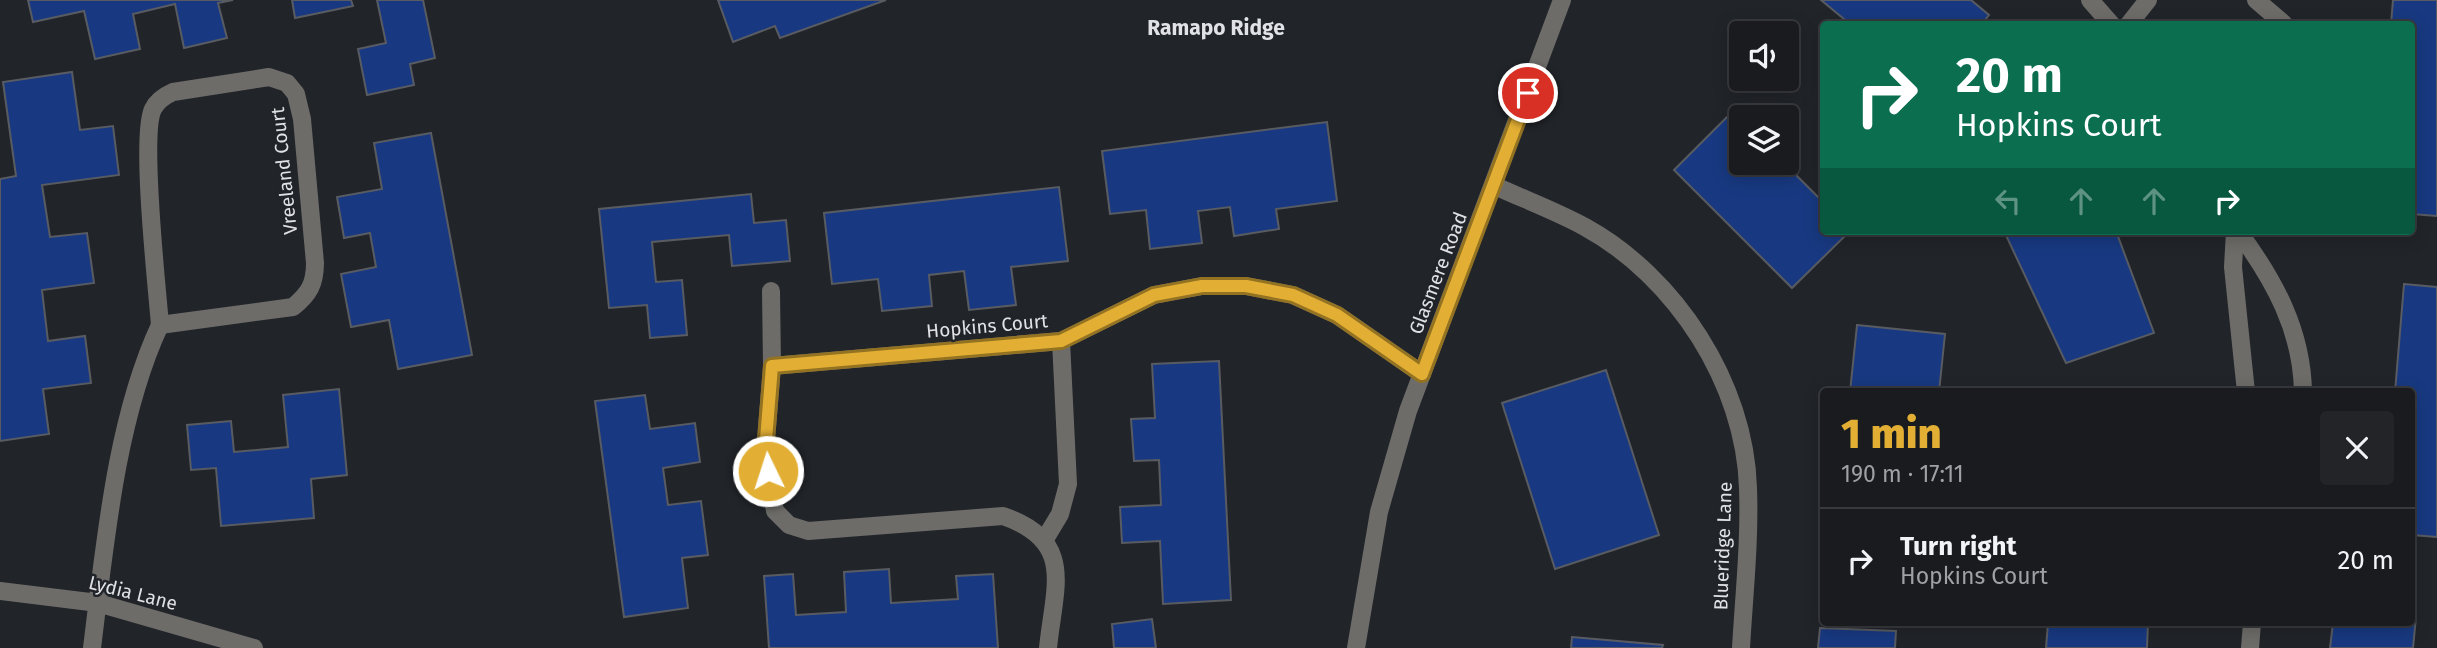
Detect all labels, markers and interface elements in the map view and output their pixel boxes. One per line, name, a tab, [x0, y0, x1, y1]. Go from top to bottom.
district label: Ramapo Ridge	[1147, 15, 1285, 41]
map controls	[1729, 21, 1799, 175]
button: sound	[1729, 21, 1799, 91]
text: 20 m	[1956, 46, 2063, 105]
icon: right	[1841, 49, 1932, 140]
pin	[1498, 63, 1558, 123]
icon: arrive	[1509, 74, 1547, 112]
button: layers	[1729, 105, 1799, 175]
street label: Vreeland Court	[266, 106, 302, 236]
text: Hopkins Court	[1956, 106, 2162, 144]
icon: left	[1989, 182, 2027, 220]
icon: ahead	[2062, 182, 2100, 220]
icon: ahead	[2135, 182, 2173, 220]
icon: right	[2208, 182, 2246, 220]
street label: Glasmere Road	[1404, 209, 1472, 337]
street label: Hopkins Court	[925, 309, 1049, 343]
text: 1 min	[1841, 409, 1942, 459]
button: close	[2320, 411, 2394, 485]
position arrow	[731, 434, 805, 508]
text: 190 m · 17:11	[1841, 460, 1964, 488]
street label: Blueridge Lane	[1709, 481, 1737, 611]
text: Turn right	[1900, 531, 2017, 562]
icon: right	[1841, 542, 1879, 580]
text: 20 m	[2337, 545, 2394, 576]
text: Hopkins Court	[1900, 562, 2048, 590]
street label: Lydia Lane	[86, 571, 180, 615]

